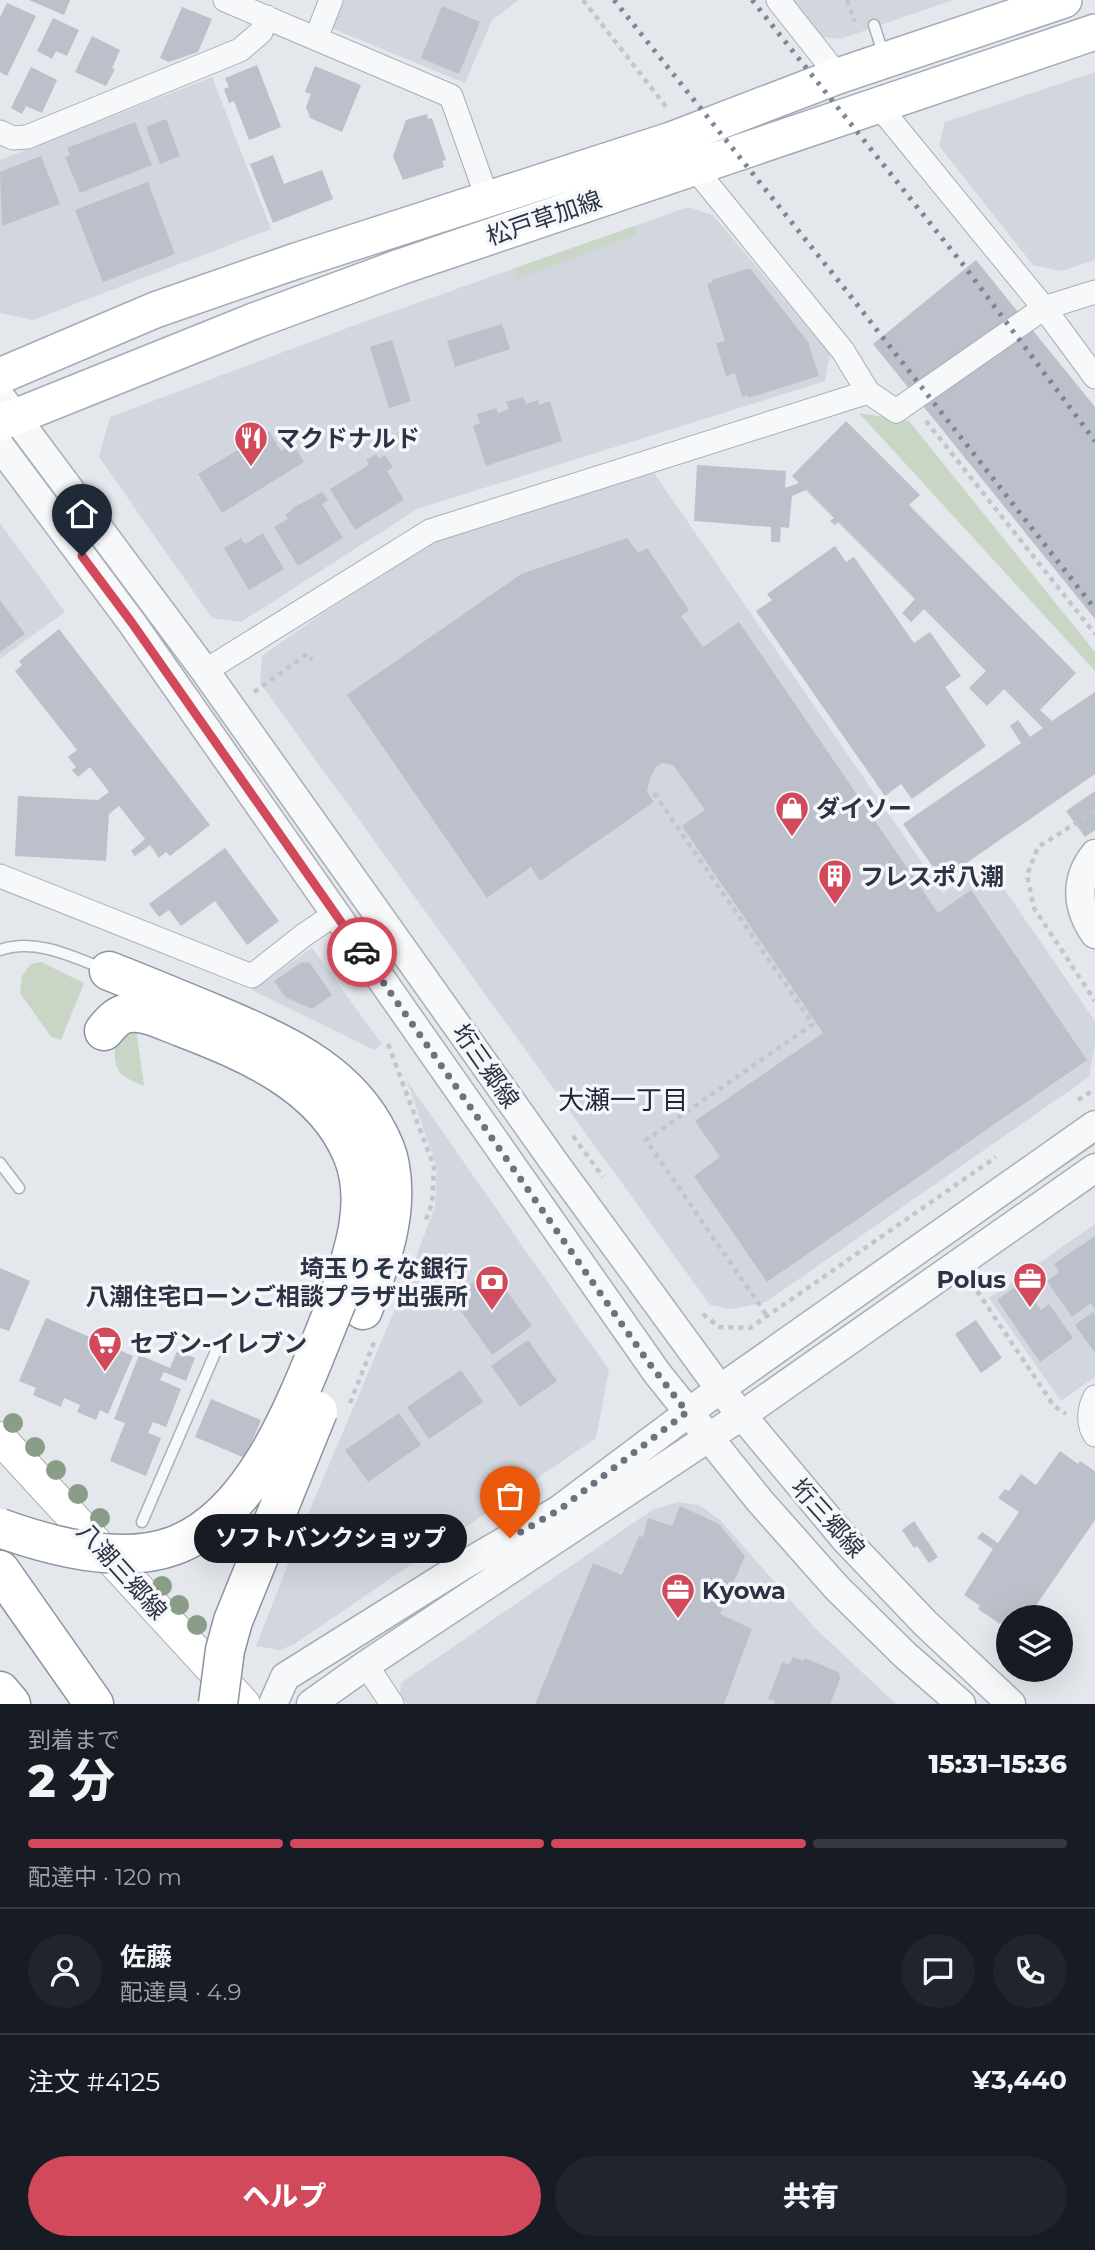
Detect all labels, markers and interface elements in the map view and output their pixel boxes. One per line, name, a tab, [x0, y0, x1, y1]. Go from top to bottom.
street label: 松戸草加線	[483, 185, 605, 251]
restaurant icon: マクドナルド	[232, 419, 270, 468]
place label: マクドナルド	[276, 424, 420, 453]
pin	[52, 484, 112, 556]
icon: home	[63, 495, 101, 533]
shop icon: ダイソー	[773, 789, 811, 838]
place label: ダイソー	[816, 794, 912, 823]
building icon: フレスポ八潮	[816, 857, 854, 906]
place label: フレスポ八潮	[860, 862, 1004, 891]
courier	[327, 917, 397, 987]
icon: car	[343, 933, 381, 971]
street label: 垳三郷線	[447, 1018, 525, 1114]
district label: 大瀬一丁目	[558, 1084, 688, 1116]
place label: 埼玉りそな銀行 八潮住宅ローンご相談プラザ出張所	[85, 1254, 468, 1311]
office icon: Polus	[1011, 1260, 1049, 1309]
bank icon: 埼玉りそな銀行 八潮住宅ローンご相談プラザ出張所	[473, 1263, 511, 1312]
place label: Polus	[937, 1265, 1006, 1294]
supermarket icon: セブン-イレブン	[86, 1324, 124, 1373]
place label: セブン-イレブン	[130, 1329, 307, 1358]
pin	[480, 1466, 540, 1538]
street label: 垳三郷線	[785, 1473, 871, 1563]
icon: bag	[491, 1477, 529, 1515]
callout: ソフトバンクショップ	[195, 1514, 468, 1562]
street label: 八潮三郷線	[71, 1517, 173, 1625]
text: ソフトバンクショップ	[215, 1524, 446, 1552]
office icon: Kyowa	[659, 1571, 697, 1620]
place label: Kyowa	[702, 1576, 786, 1605]
map controls	[996, 1605, 1073, 1682]
button: layers	[996, 1605, 1073, 1682]
text: 到着まで	[28, 1726, 120, 1754]
text: 15:31–15:36	[929, 1748, 1067, 1780]
text: 2 分	[28, 1752, 115, 1809]
text: 配達中 · 120 m	[28, 1863, 182, 1891]
button: person	[28, 1934, 102, 2008]
button: chat	[901, 1934, 975, 2008]
button: phone	[993, 1934, 1067, 2008]
text: 佐藤	[120, 1941, 172, 1973]
text: 配達員 · 4.9	[120, 1978, 241, 2006]
text: ¥3,440	[972, 2064, 1067, 2096]
text: 注文 #4125	[28, 2066, 160, 2098]
button: ヘルプ	[28, 2156, 541, 2236]
button: 共有	[555, 2156, 1067, 2236]

